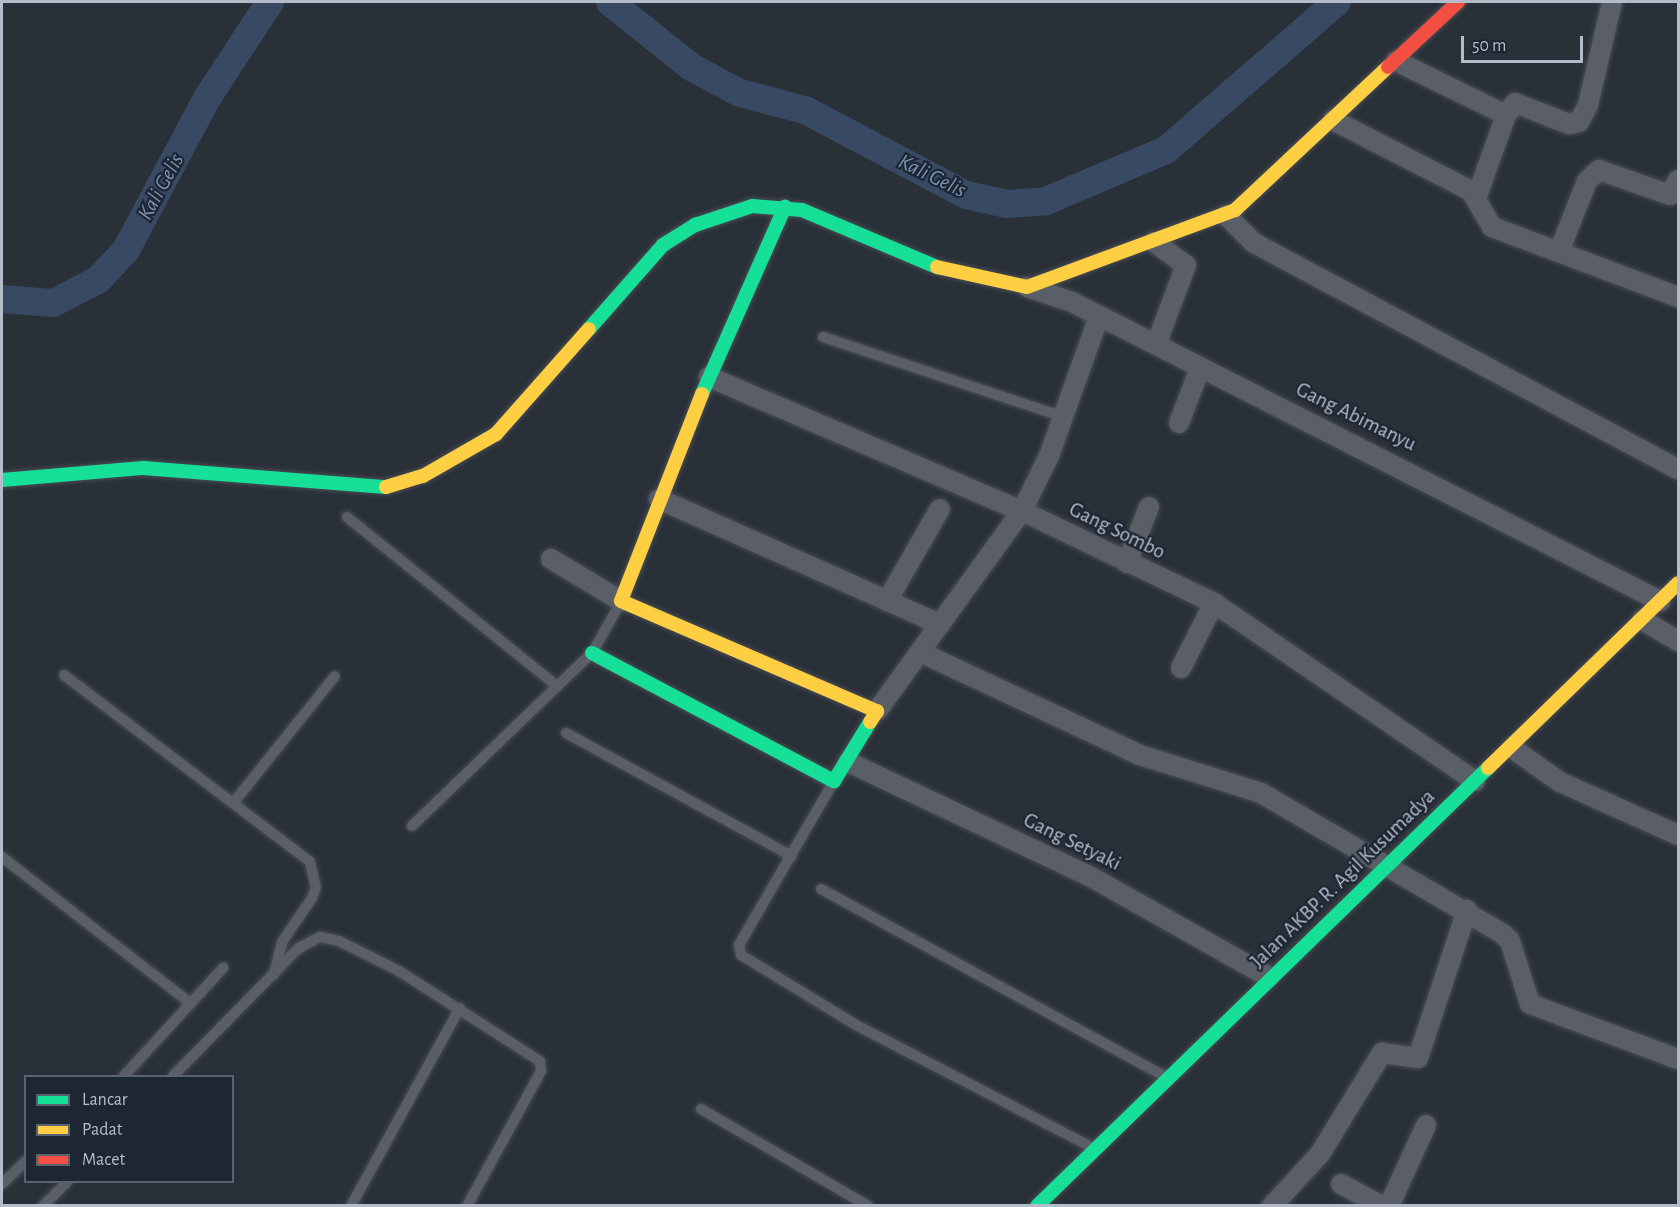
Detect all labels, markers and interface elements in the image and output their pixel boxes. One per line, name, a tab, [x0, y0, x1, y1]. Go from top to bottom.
scale bar	[1464, 24, 1586, 62]
text: 50 m	[1472, 37, 1506, 55]
water label: Kali Gelis	[894, 148, 970, 204]
water label: Kali Gelis	[132, 149, 190, 225]
street label: Gang Abimanyu	[1292, 377, 1420, 457]
street label: Gang Sombo	[1065, 497, 1169, 565]
street label: Jalan AKBP. R. Agil Kusumadya	[1245, 784, 1441, 974]
street label: Gang Setyaki	[1019, 808, 1125, 876]
legend	[24, 1075, 234, 1183]
text: Lancar	[82, 1091, 128, 1109]
text: Padat	[82, 1121, 123, 1139]
text: Macet	[82, 1151, 125, 1169]

